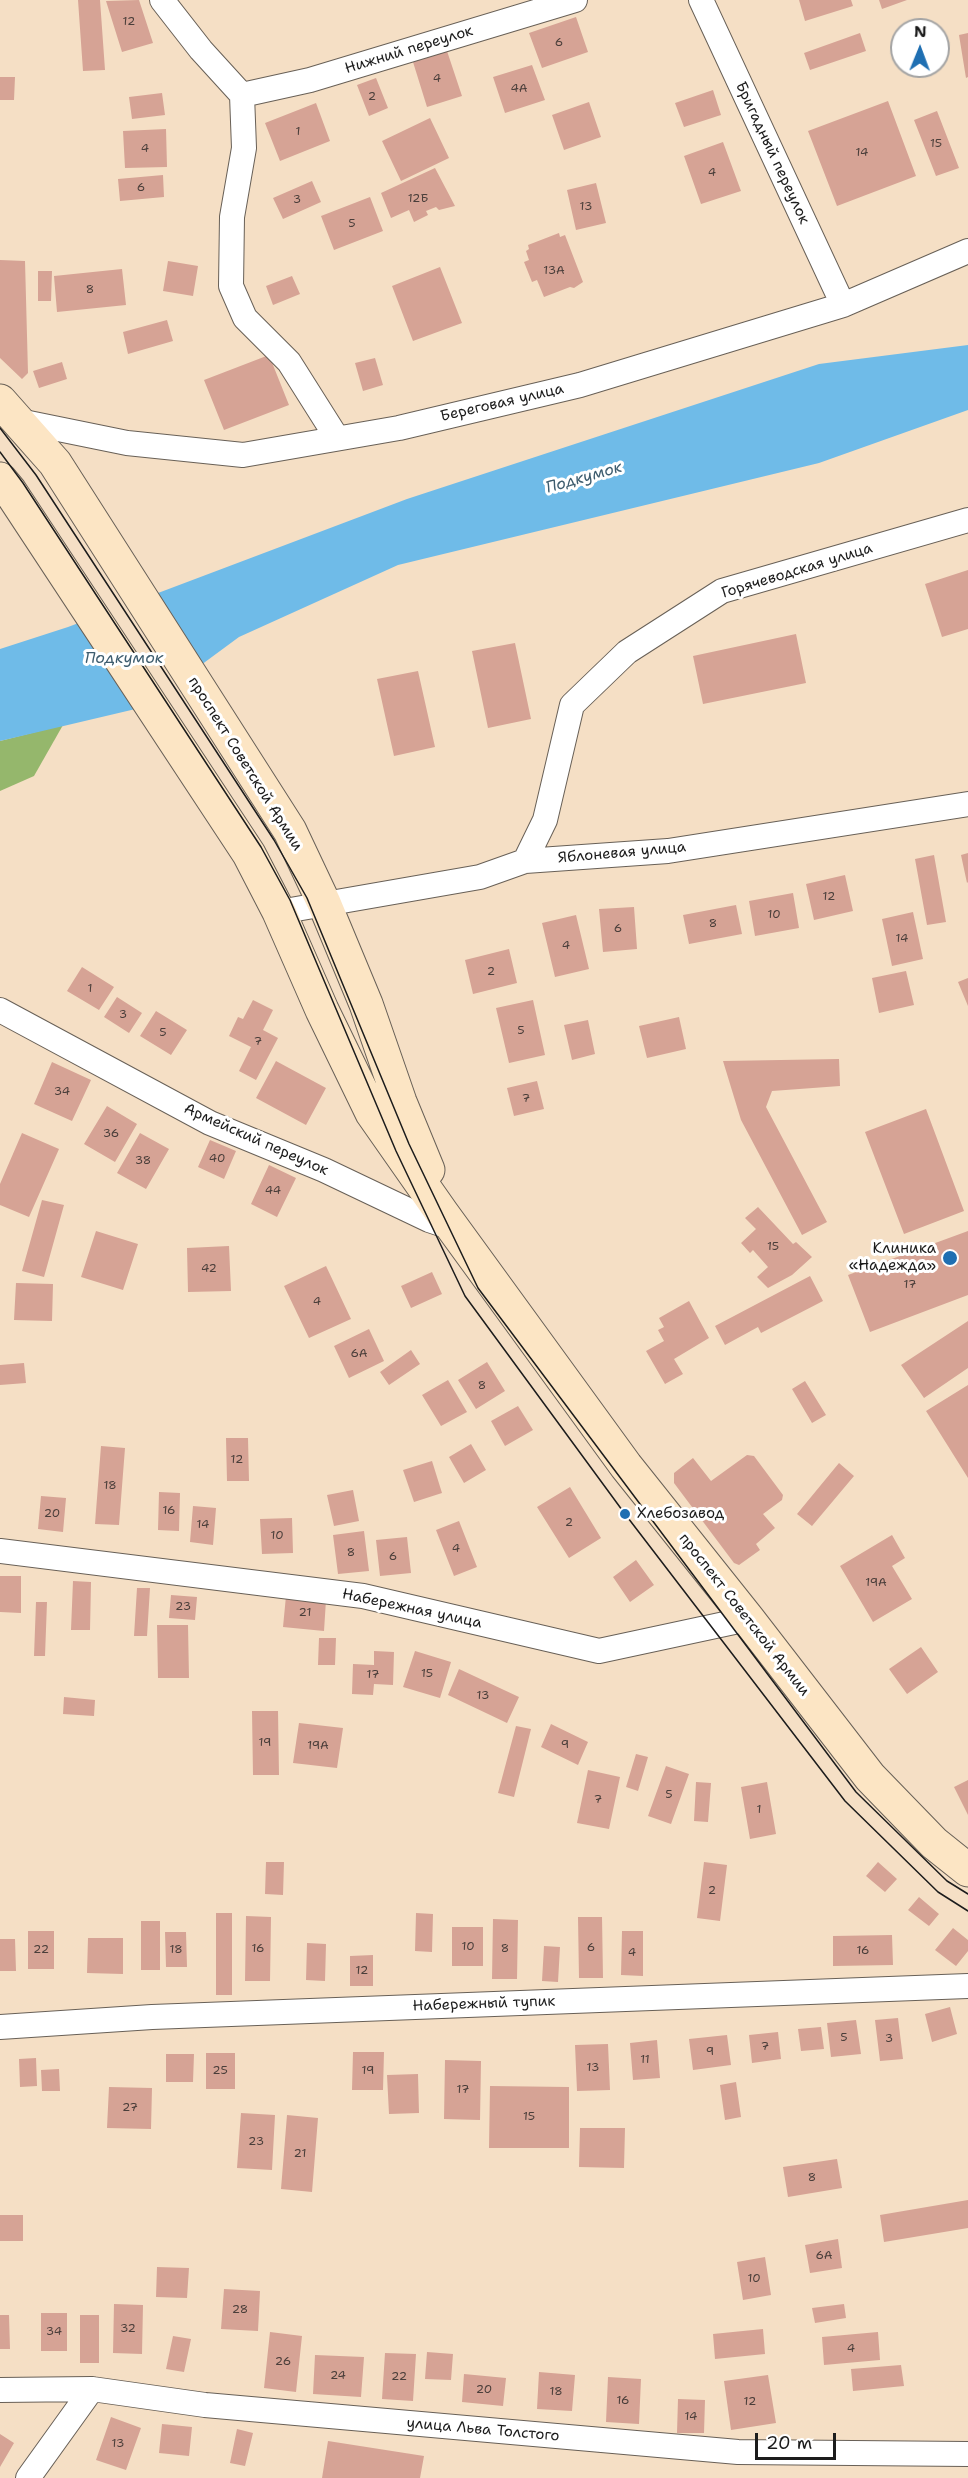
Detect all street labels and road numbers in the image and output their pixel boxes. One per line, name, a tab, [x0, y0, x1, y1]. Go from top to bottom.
street label: Нижний переулок	[343, 22, 475, 78]
street label: Бригадный переулок	[731, 79, 813, 227]
street label: Береговая улица	[439, 380, 565, 426]
street label: Горячеводская улица	[719, 539, 875, 603]
street label: проспект Советской Армии	[184, 674, 306, 854]
street label: Яблоневая улица	[557, 838, 687, 868]
street label: Армейский переулок	[181, 1100, 331, 1180]
street label: проспект Советской Армии	[675, 1530, 813, 1700]
street label: Набережная улица	[341, 1585, 483, 1633]
street label: Набережный тупик	[412, 1993, 556, 2015]
street label: улица Льва Толстого	[406, 2414, 560, 2446]

